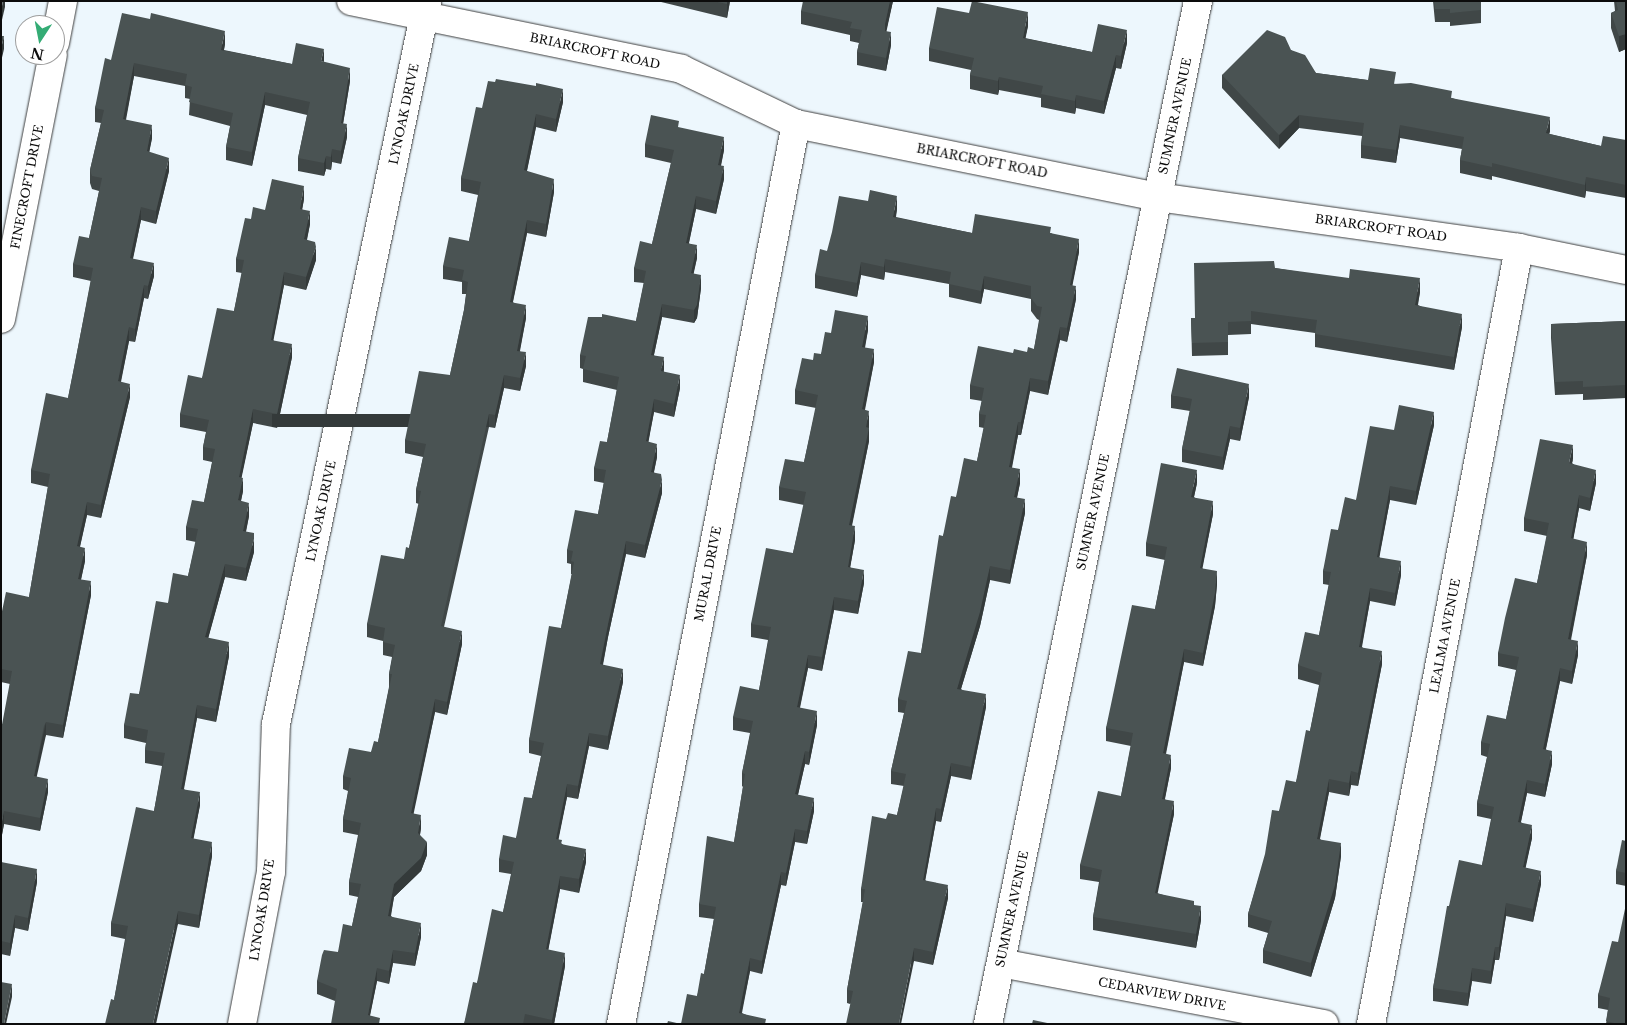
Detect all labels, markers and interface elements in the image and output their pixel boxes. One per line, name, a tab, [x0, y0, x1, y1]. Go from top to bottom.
north arrow	[15, 15, 65, 65]
street label: BRIARCROFT ROAD	[528, 30, 662, 72]
text: N	[29, 44, 46, 64]
street label: SUMNER AVENUE	[1155, 56, 1195, 176]
street label: LYNOAK DRIVE	[386, 62, 422, 166]
street label: FINECROFT DRIVE	[8, 123, 46, 251]
street label: BRIARCROFT ROAD	[915, 141, 1049, 181]
street label: BRIARCROFT ROAD	[1314, 212, 1448, 244]
street label: SUMNER AVENUE	[1073, 452, 1113, 572]
street label: LYNOAK DRIVE	[303, 459, 339, 563]
street label: MURAL DRIVE	[692, 525, 724, 623]
street label: LEALMA AVENUE	[1427, 577, 1463, 695]
street label: SUMNER AVENUE	[992, 849, 1032, 969]
street label: LYNOAK DRIVE	[247, 858, 277, 962]
street label: CEDARVIEW DRIVE	[1097, 974, 1227, 1014]

